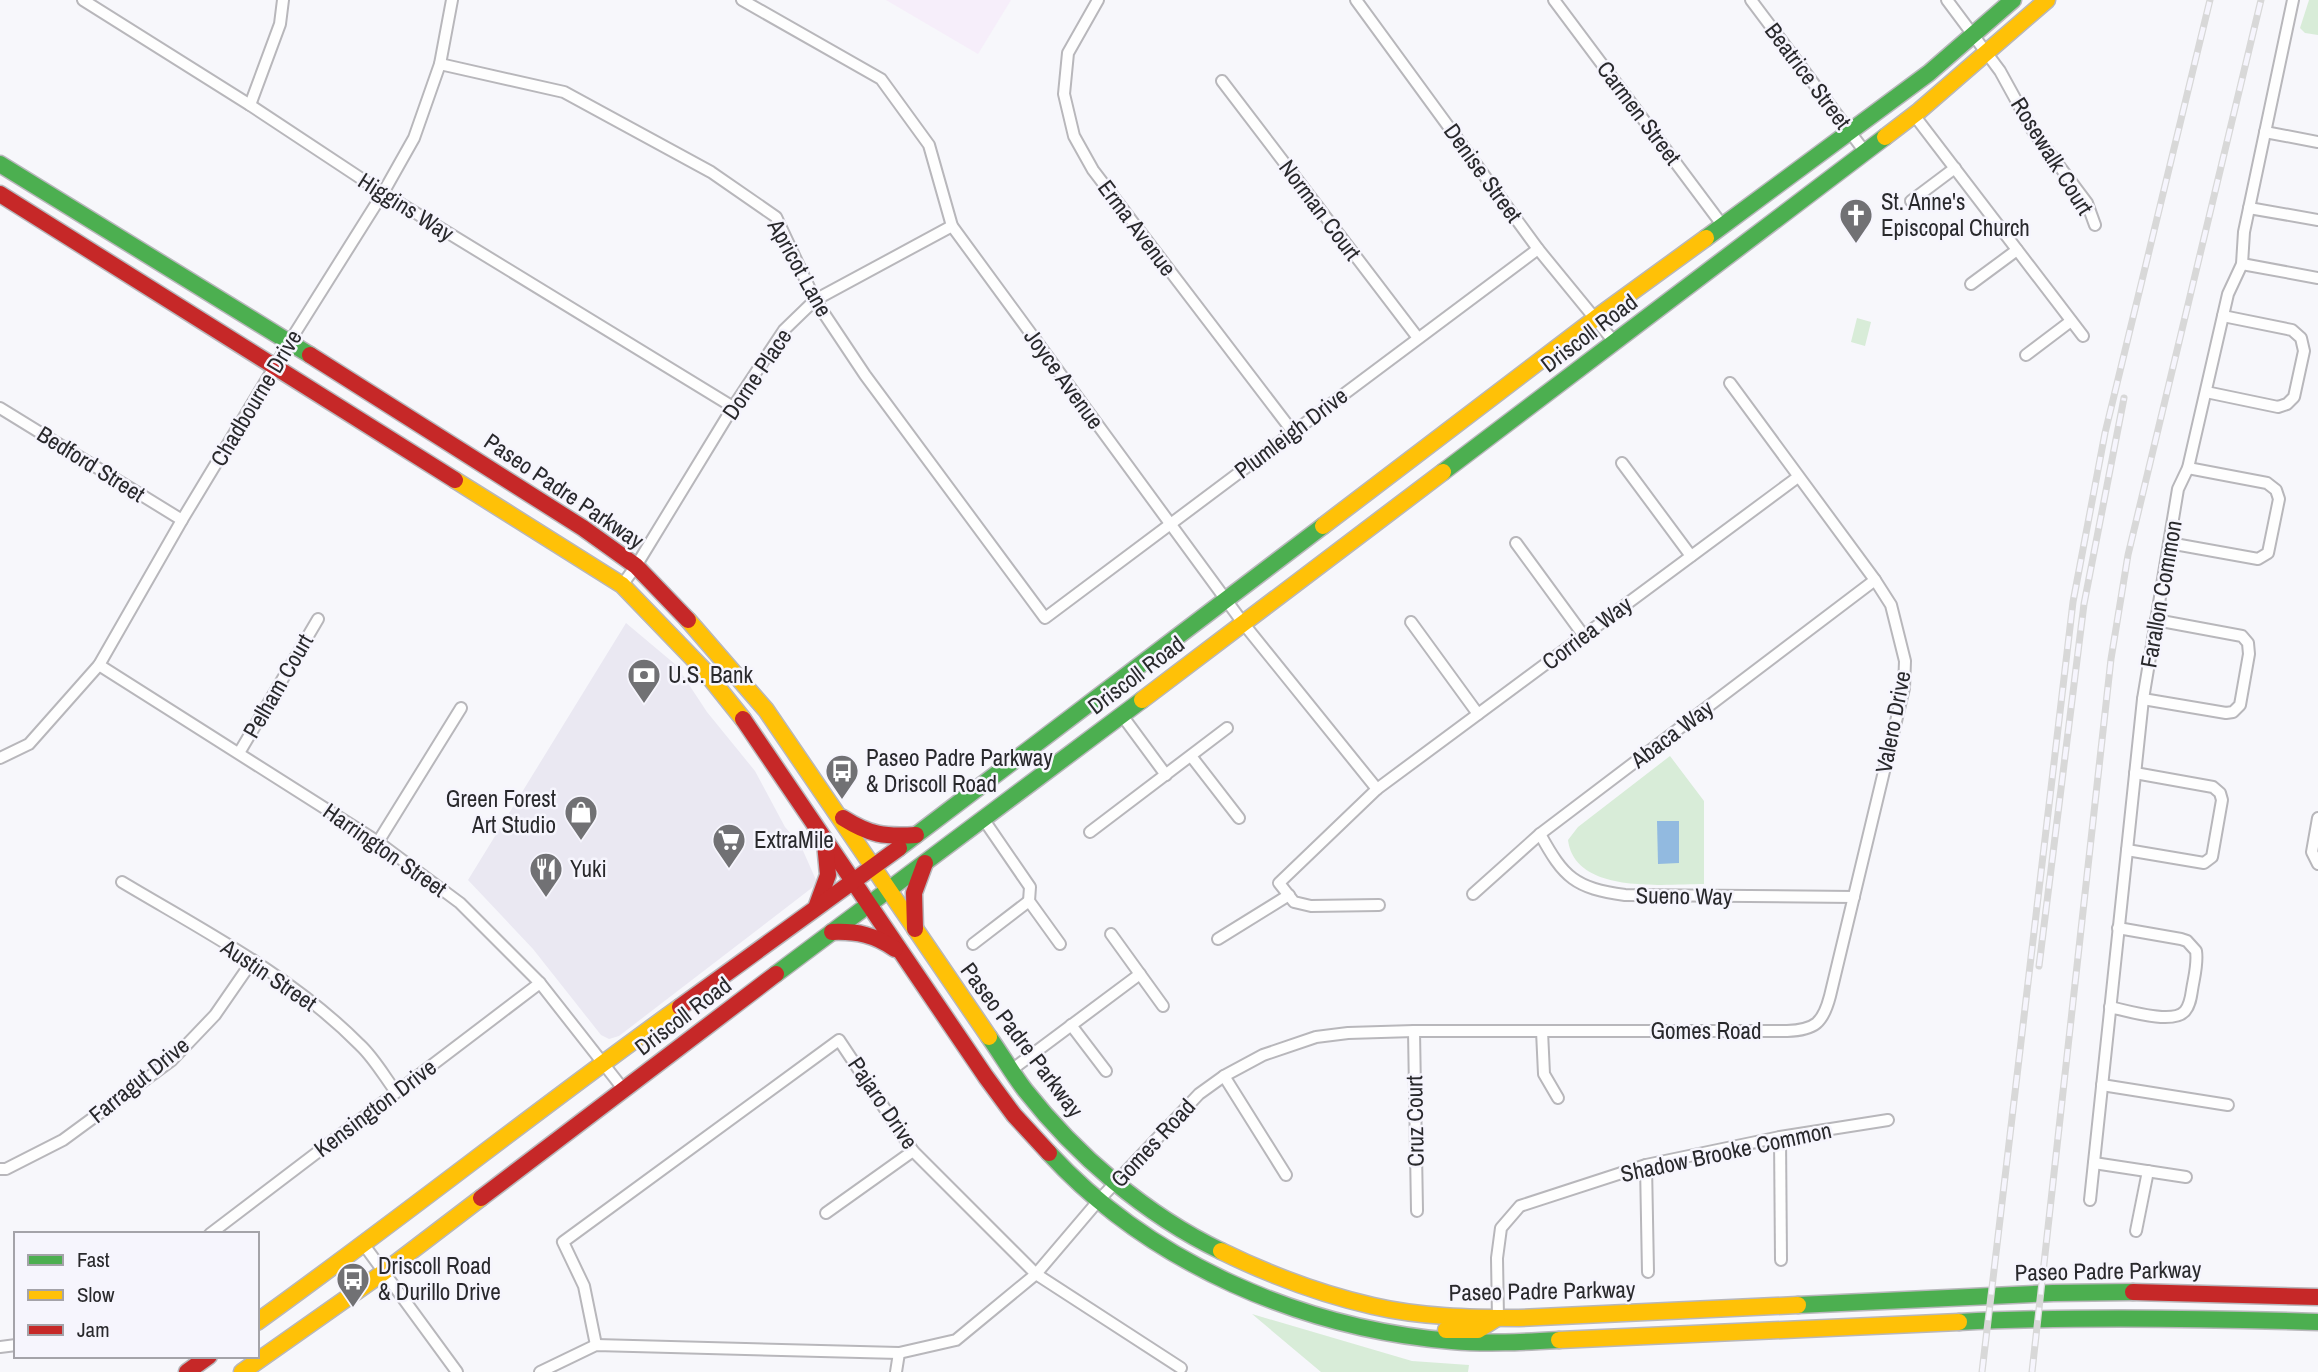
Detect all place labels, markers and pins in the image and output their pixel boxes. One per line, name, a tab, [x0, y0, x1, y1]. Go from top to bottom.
place label: St. Anne's Episcopal Church	[1881, 186, 2030, 243]
church icon: St. Anne's Episcopal Church	[1837, 196, 1875, 245]
bank icon: U.S. Bank	[625, 656, 663, 705]
place label: U.S. Bank	[668, 659, 753, 690]
place label: Paseo Padre Parkway & Driscoll Road	[866, 742, 1053, 799]
bus stop icon: Paseo Padre Parkway & Driscoll Road	[823, 752, 861, 801]
place label: Green Forest Art Studio	[446, 783, 556, 840]
shop icon: Green Forest Art Studio	[562, 793, 600, 842]
supermarket icon: ExtraMile	[710, 821, 748, 870]
place label: ExtraMile	[754, 824, 834, 855]
restaurant icon: Yuki	[527, 850, 565, 899]
place label: Yuki	[570, 853, 607, 884]
place label: Driscoll Road & Durillo Drive	[378, 1250, 501, 1307]
bus stop icon: Driscoll Road & Durillo Drive	[334, 1260, 372, 1309]

